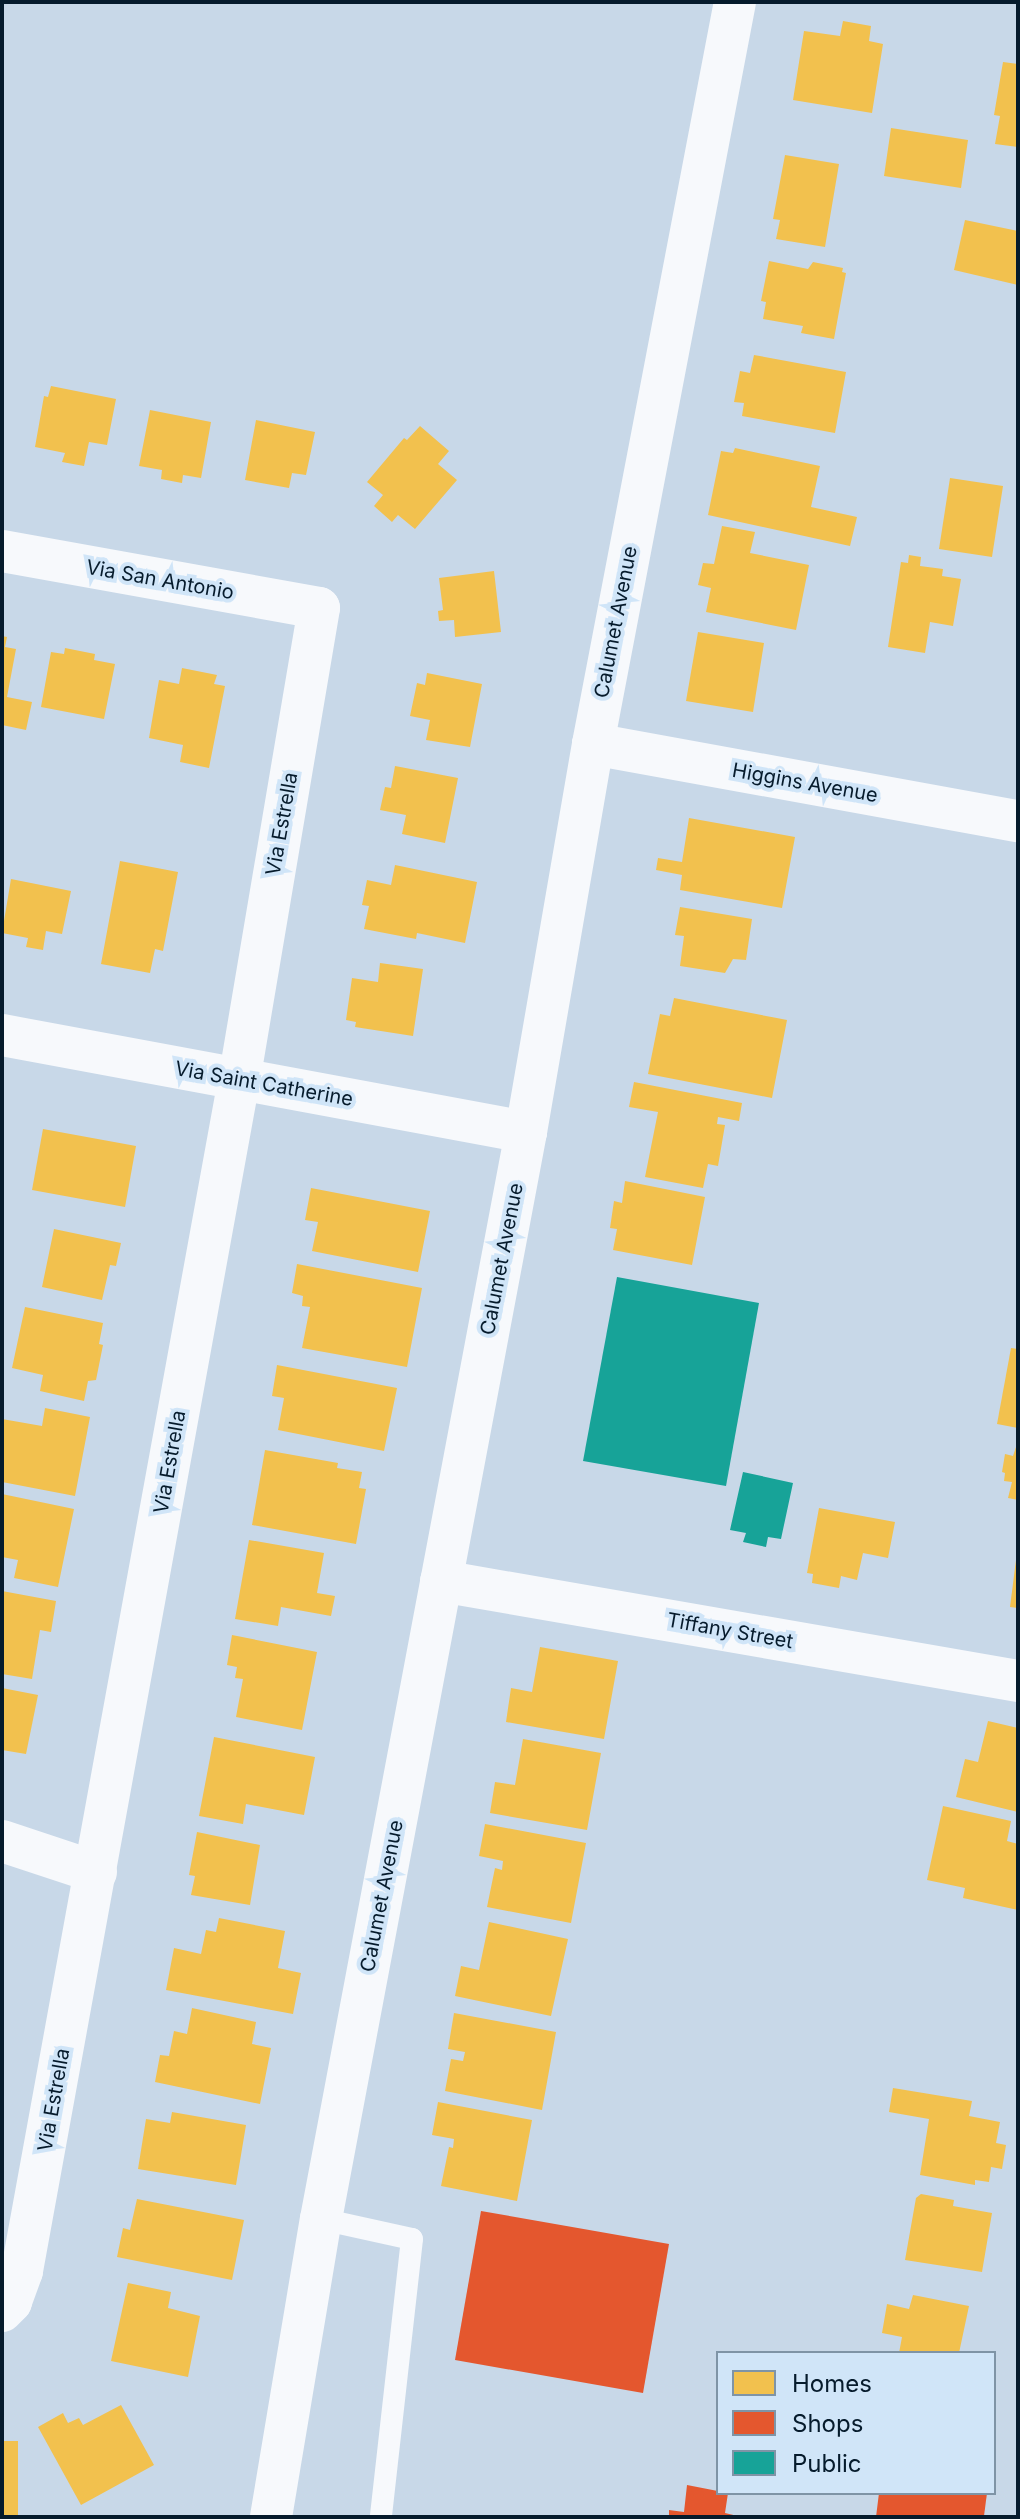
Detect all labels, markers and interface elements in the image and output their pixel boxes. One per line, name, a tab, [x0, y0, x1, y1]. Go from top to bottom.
street label: Calumet Avenue	[590, 544, 642, 700]
street label: Via San Antonio	[84, 555, 236, 605]
street label: Higgins Avenue	[730, 758, 880, 808]
street label: Via Estrella	[261, 771, 303, 877]
street label: Via Saint Catherine	[173, 1057, 355, 1111]
street label: Calumet Avenue	[476, 1181, 528, 1337]
street label: Via Estrella	[149, 1409, 191, 1515]
street label: Tiffany Street	[665, 1608, 795, 1654]
street label: Calumet Avenue	[356, 1818, 408, 1974]
street label: Via Estrella	[33, 2047, 75, 2153]
legend	[716, 2351, 996, 2495]
text: Homes	[792, 2369, 872, 2398]
text: Shops	[792, 2409, 863, 2438]
text: Public	[792, 2449, 862, 2478]

